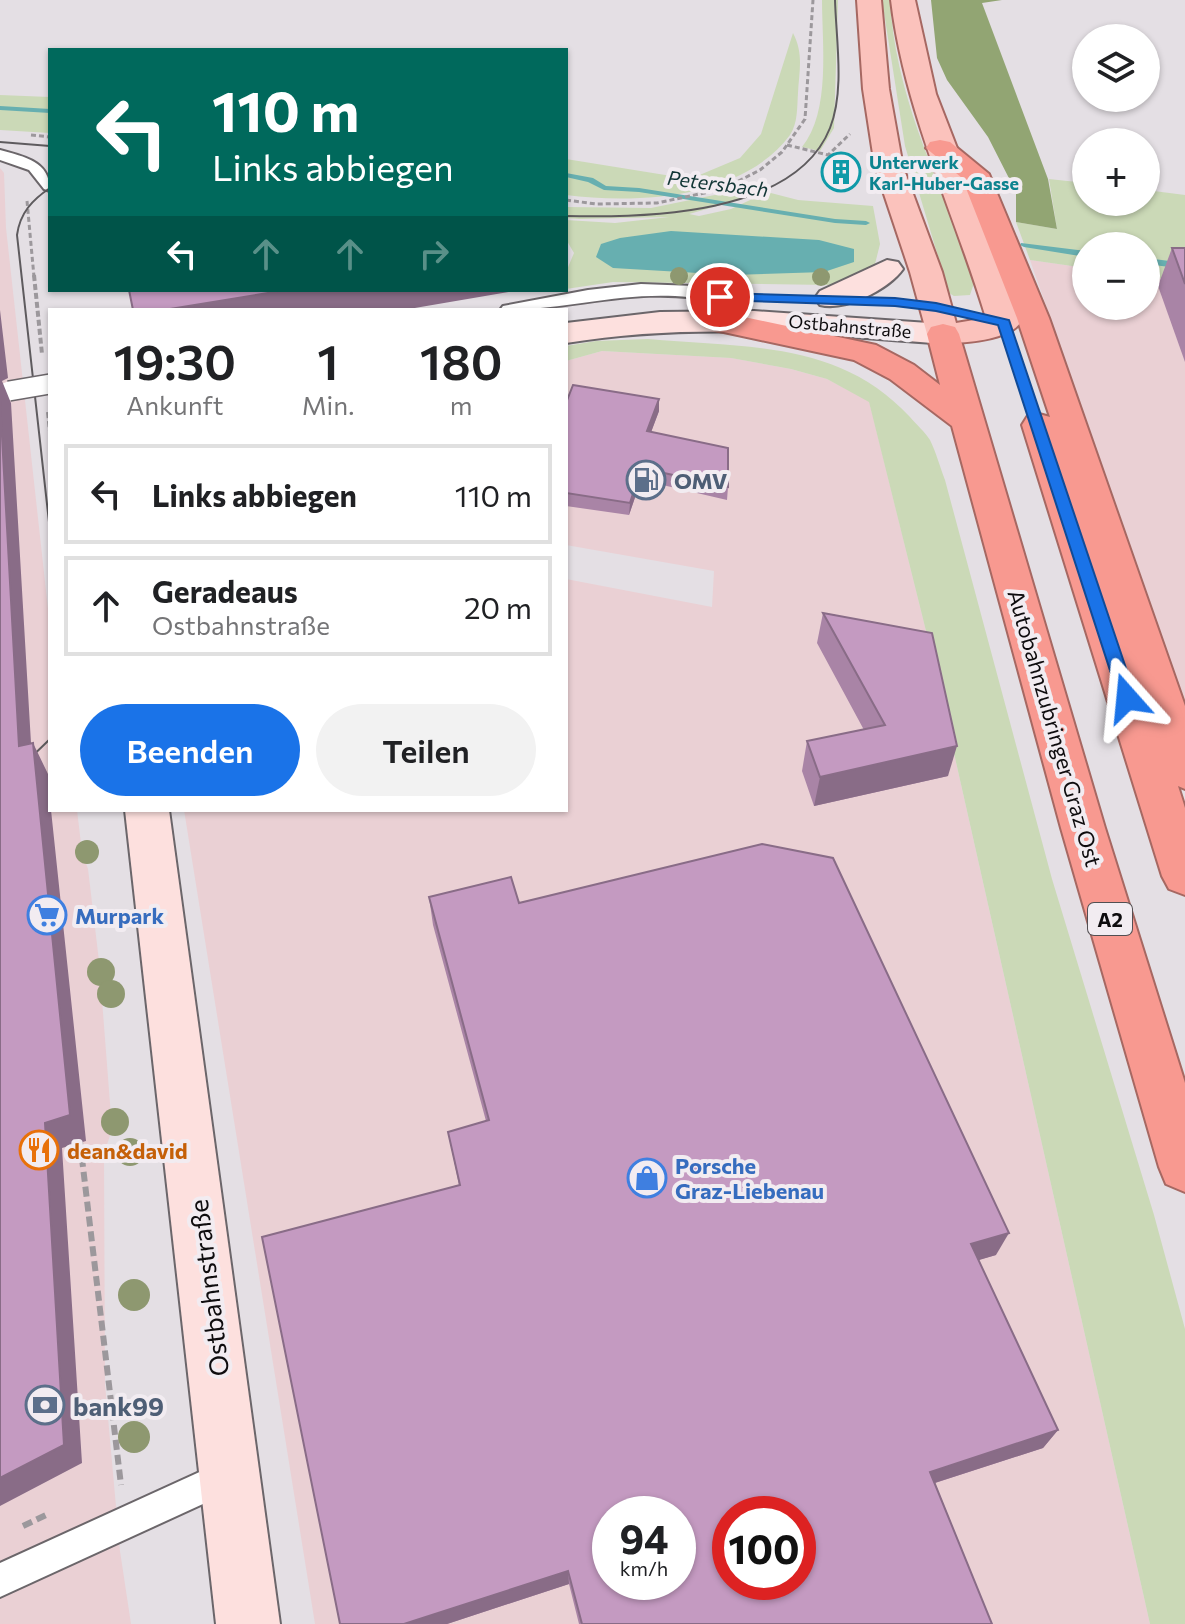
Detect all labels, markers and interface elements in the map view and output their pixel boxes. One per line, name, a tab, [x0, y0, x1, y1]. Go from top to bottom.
map controls	[1072, 24, 1160, 320]
button: layers	[1072, 24, 1160, 112]
text: 110 m	[212, 75, 359, 144]
icon: left	[80, 80, 184, 184]
button: +	[1072, 128, 1160, 216]
text: Links abbiegen	[212, 144, 454, 188]
building icon: Unterwerk Karl-Huber-Gasse	[820, 151, 862, 193]
place label: Unterwerk Karl-Huber-Gasse	[869, 151, 1019, 194]
water label: Petersbach	[666, 165, 770, 201]
icon: left	[160, 232, 204, 276]
icon: ahead	[244, 232, 288, 276]
icon: ahead	[328, 232, 372, 276]
icon: right	[412, 232, 456, 276]
button: −	[1072, 232, 1160, 320]
pin	[686, 263, 754, 331]
icon: arrive	[698, 275, 742, 319]
street label: Ostbahnstraße	[788, 310, 912, 342]
text: 19:30	[114, 331, 236, 390]
text: 1	[317, 331, 339, 390]
text: 180	[420, 331, 502, 390]
text: Ankunft	[126, 389, 223, 420]
text: Min.	[302, 389, 354, 420]
text: m	[450, 389, 472, 420]
fuel station icon: OMV	[625, 459, 667, 501]
place label: OMV	[674, 467, 728, 494]
icon: left	[84, 472, 128, 516]
text: Links abbiegen	[152, 476, 357, 513]
text: 110 m	[455, 476, 532, 513]
text: Geradeaus	[152, 572, 298, 609]
icon: ahead	[84, 584, 128, 628]
street label: Autobahnzubringer Graz Ost	[1002, 586, 1108, 870]
text: 20 m	[464, 588, 532, 625]
text: Ostbahnstraße	[152, 609, 330, 640]
position arrow	[1085, 656, 1169, 740]
button: Beenden	[80, 704, 300, 796]
button: Teilen	[316, 704, 536, 796]
supermarket icon: Murpark	[26, 894, 68, 936]
place label: Murpark	[75, 902, 164, 929]
road number: A2	[1088, 903, 1132, 935]
restaurant icon: dean&david	[18, 1129, 60, 1171]
place label: dean&david	[67, 1137, 188, 1164]
place label: Porsche Graz-Liebenau	[675, 1152, 824, 1204]
shop icon: Porsche Graz-Liebenau	[626, 1157, 668, 1199]
street label: Ostbahnstraße	[182, 1198, 234, 1378]
bank icon: bank99	[24, 1384, 66, 1426]
place label: bank99	[73, 1390, 164, 1421]
speed limit sign: 100	[712, 1496, 816, 1600]
text: 94	[619, 1513, 669, 1562]
text: km/h	[620, 1556, 668, 1580]

